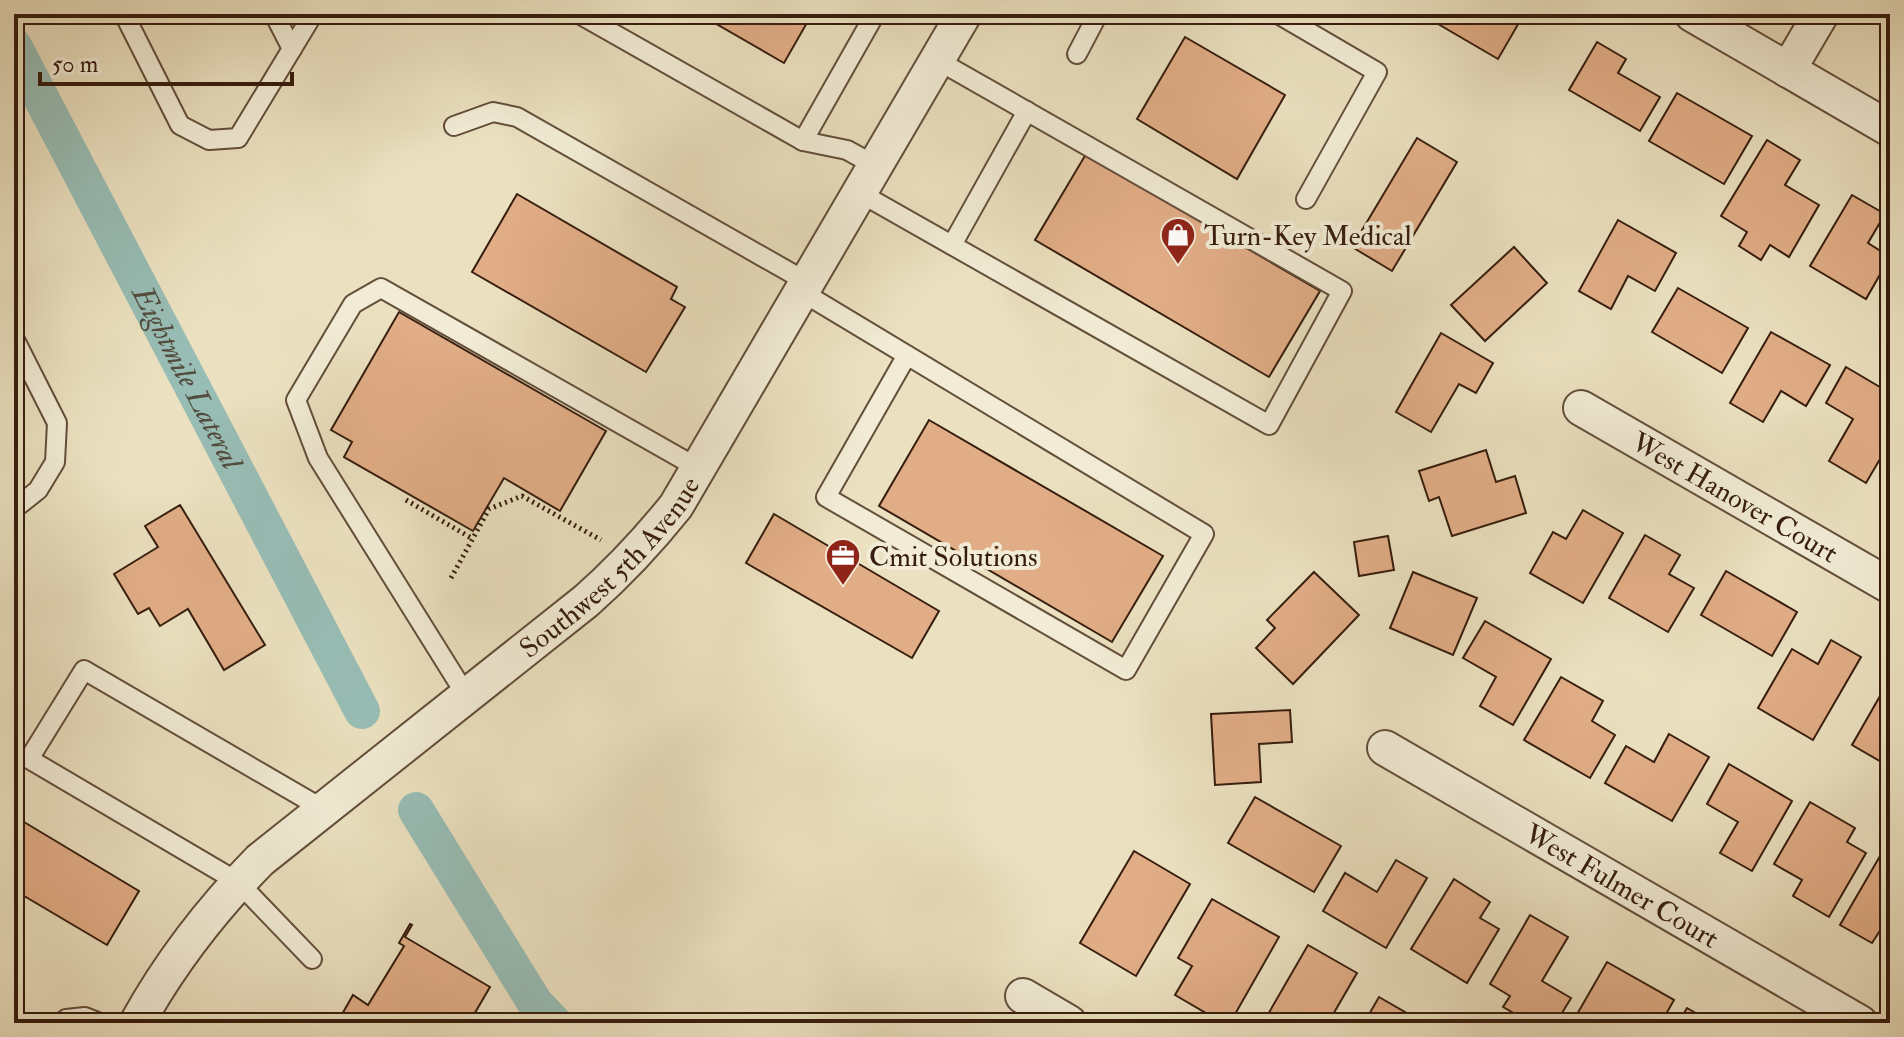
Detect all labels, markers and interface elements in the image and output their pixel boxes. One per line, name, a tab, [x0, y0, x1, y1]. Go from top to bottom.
scale bar	[40, 36, 292, 86]
text: 50 m	[52, 49, 99, 80]
shop icon: Turn-Key Medical	[1159, 216, 1197, 266]
place label: Turn-Key Medical	[1204, 219, 1412, 254]
water label: Eightmile Lateral	[123, 278, 251, 478]
street label: West Hanover Court	[1624, 425, 1844, 571]
street label: Southwest 5th Avenue	[513, 471, 708, 666]
office icon: Cmit Solutions	[824, 537, 862, 587]
place label: Cmit Solutions	[869, 540, 1038, 575]
street label: West Fulmer Court	[1517, 816, 1725, 956]

